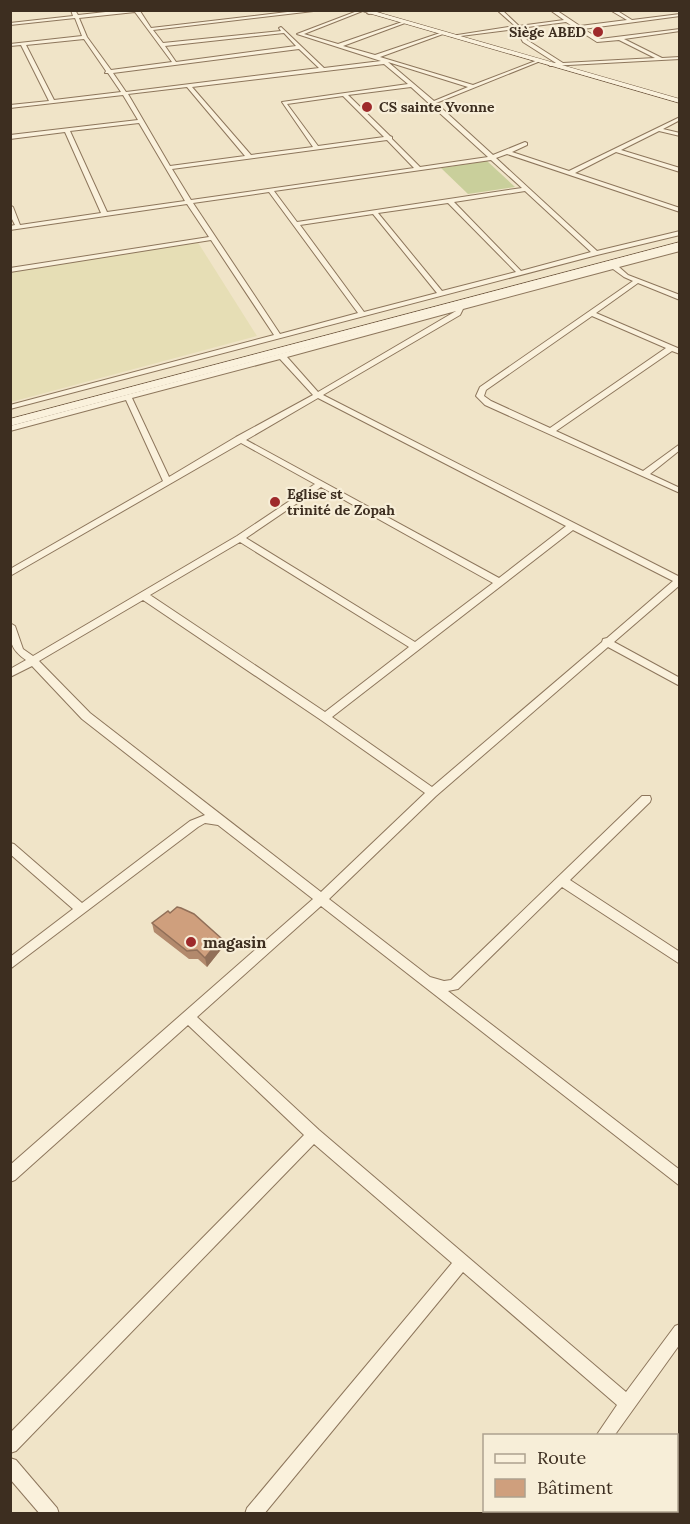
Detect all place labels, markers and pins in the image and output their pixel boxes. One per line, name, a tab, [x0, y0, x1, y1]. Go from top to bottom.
place label: Siège ABED	[509, 23, 586, 41]
marker: Siège ABED	[591, 25, 605, 39]
place label: CS sainte Yvonne	[379, 98, 495, 116]
marker: CS sainte Yvonne	[360, 100, 374, 114]
place label: Eglise st trinité de Zopah	[287, 485, 395, 519]
marker: Eglise st trinité de Zopah	[268, 495, 282, 509]
place label: magasin	[203, 932, 267, 952]
marker: magasin	[184, 935, 198, 949]

